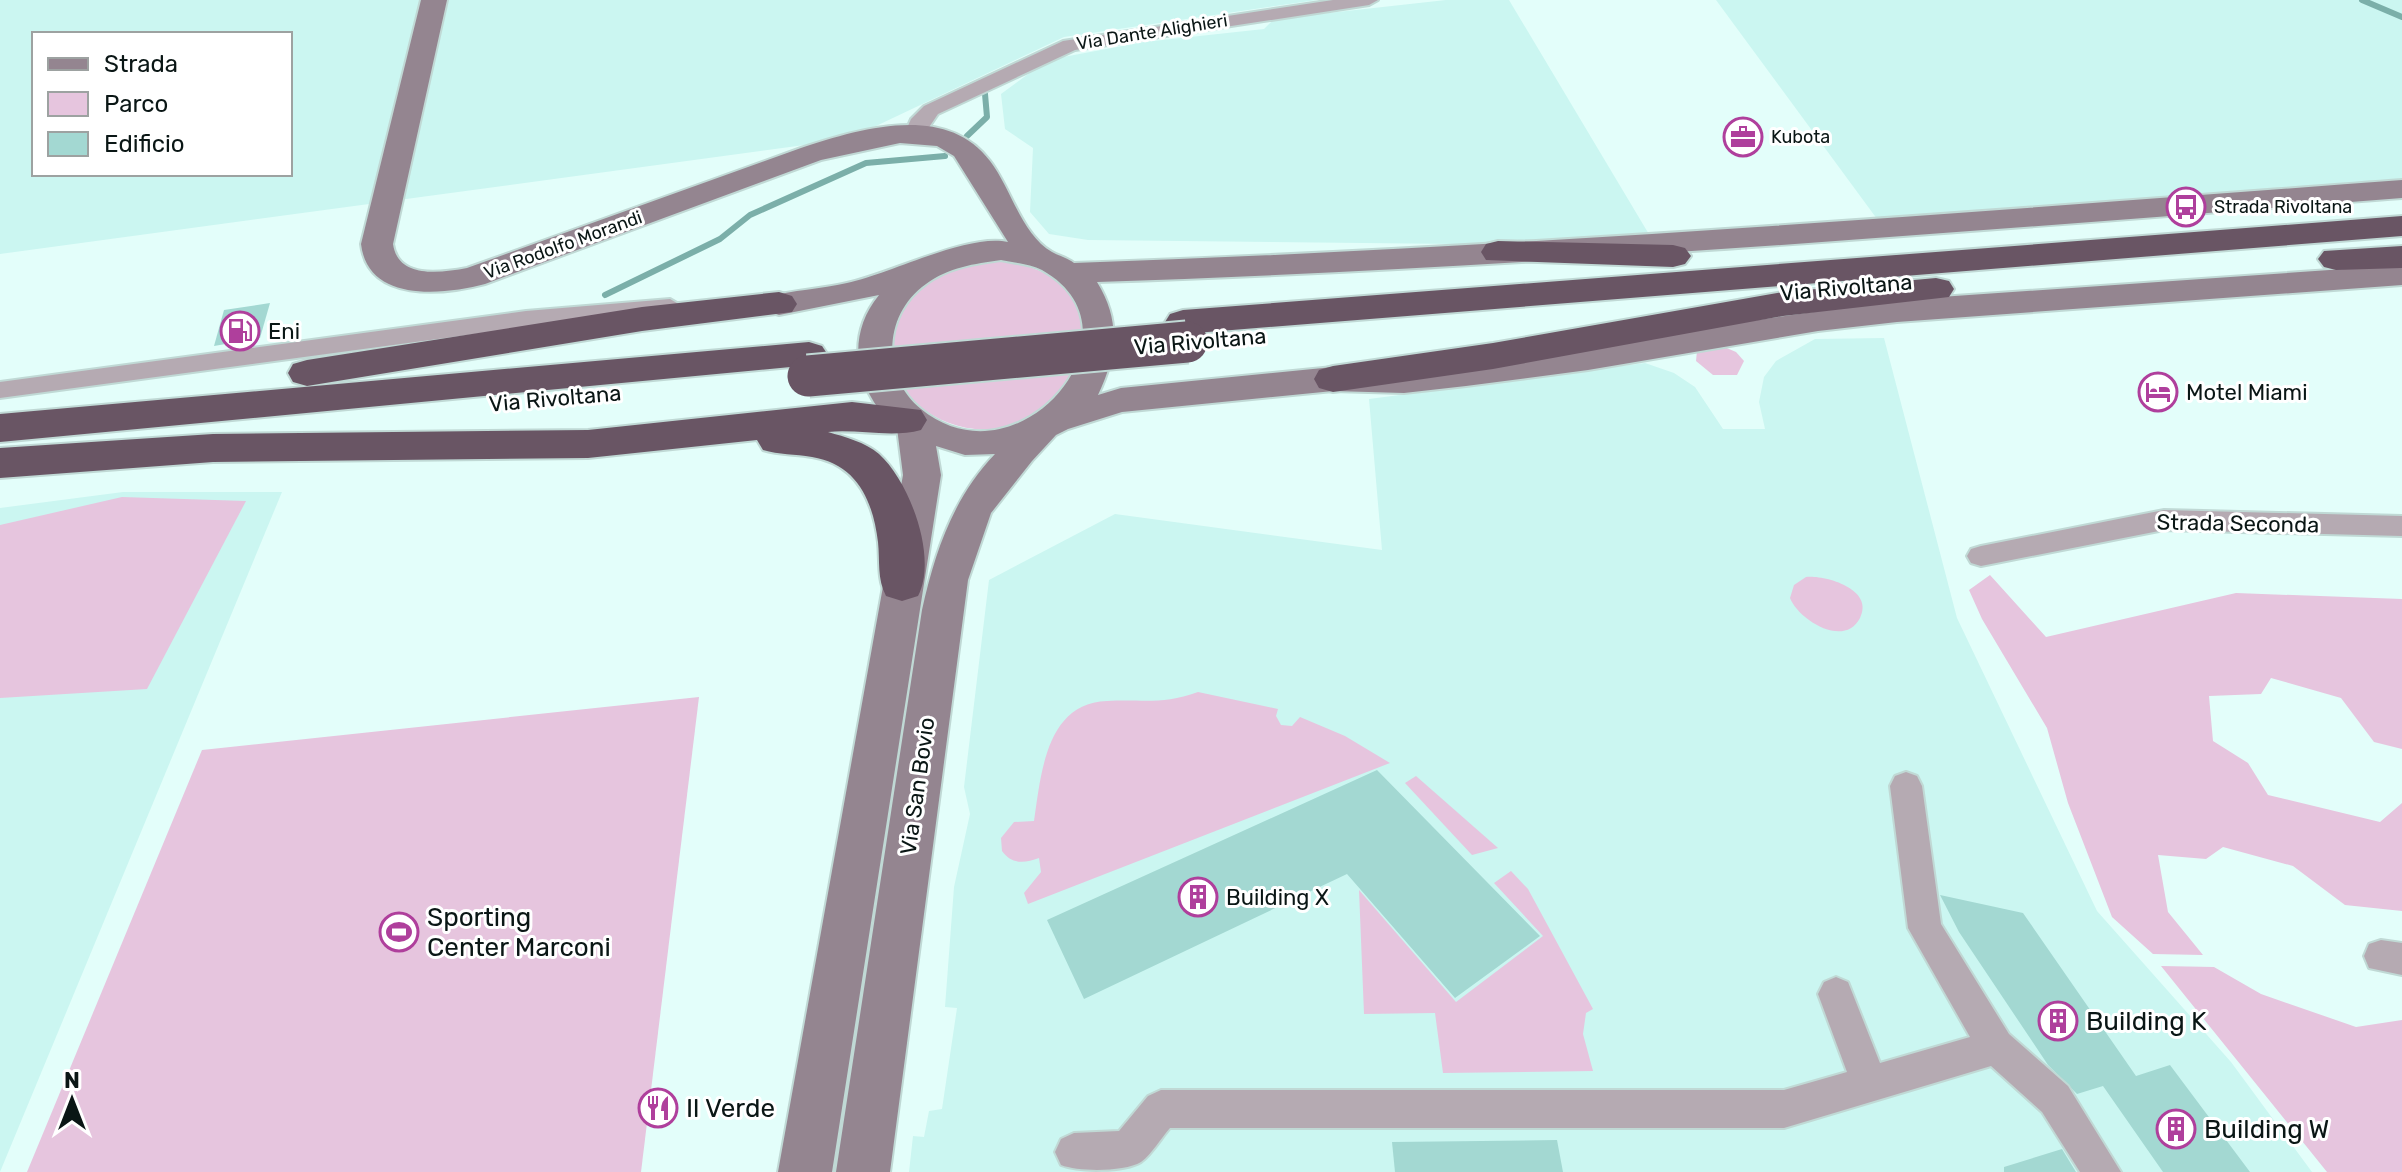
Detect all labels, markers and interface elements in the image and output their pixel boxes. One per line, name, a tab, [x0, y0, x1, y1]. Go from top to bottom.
street label: Via Dante Alighieri	[1075, 9, 1229, 55]
legend	[32, 32, 292, 176]
text: Strada	[104, 50, 178, 78]
text: Parco	[104, 90, 168, 118]
office icon: Kubota	[1722, 116, 1764, 158]
place label: Kubota	[1771, 126, 1830, 148]
text: Edificio	[104, 130, 185, 158]
bus stop icon: Strada Rivoltana	[2165, 186, 2207, 228]
place label: Strada Rivoltana	[2214, 196, 2352, 218]
street label: Via Rodolfo Morandi	[481, 206, 645, 284]
street label: Via Rivoltana	[1779, 268, 1913, 307]
fuel station icon: Eni	[219, 310, 261, 352]
place label: Eni	[268, 318, 300, 345]
street label: Via Rivoltana	[1133, 322, 1267, 361]
hotel icon: Motel Miami	[2137, 371, 2179, 413]
street label: Via Rivoltana	[488, 379, 622, 418]
place label: Motel Miami	[2186, 379, 2307, 406]
street label: Strada Seconda	[2156, 509, 2320, 538]
street label: Via San Bovio	[894, 715, 941, 857]
building icon: Building X	[1177, 876, 1219, 918]
place label: Building X	[1226, 884, 1329, 911]
place label: Sporting Center Marconi	[427, 902, 611, 963]
sports icon: Sporting Center Marconi	[378, 911, 420, 953]
building icon: Building K	[2037, 1000, 2079, 1042]
place label: Building K	[2086, 1006, 2207, 1037]
north arrow	[32, 1060, 112, 1140]
text: N	[64, 1067, 80, 1094]
restaurant icon: Il Verde	[637, 1087, 679, 1129]
place label: Il Verde	[686, 1093, 775, 1124]
building icon: Building W	[2155, 1108, 2197, 1150]
place label: Building W	[2204, 1114, 2329, 1145]

